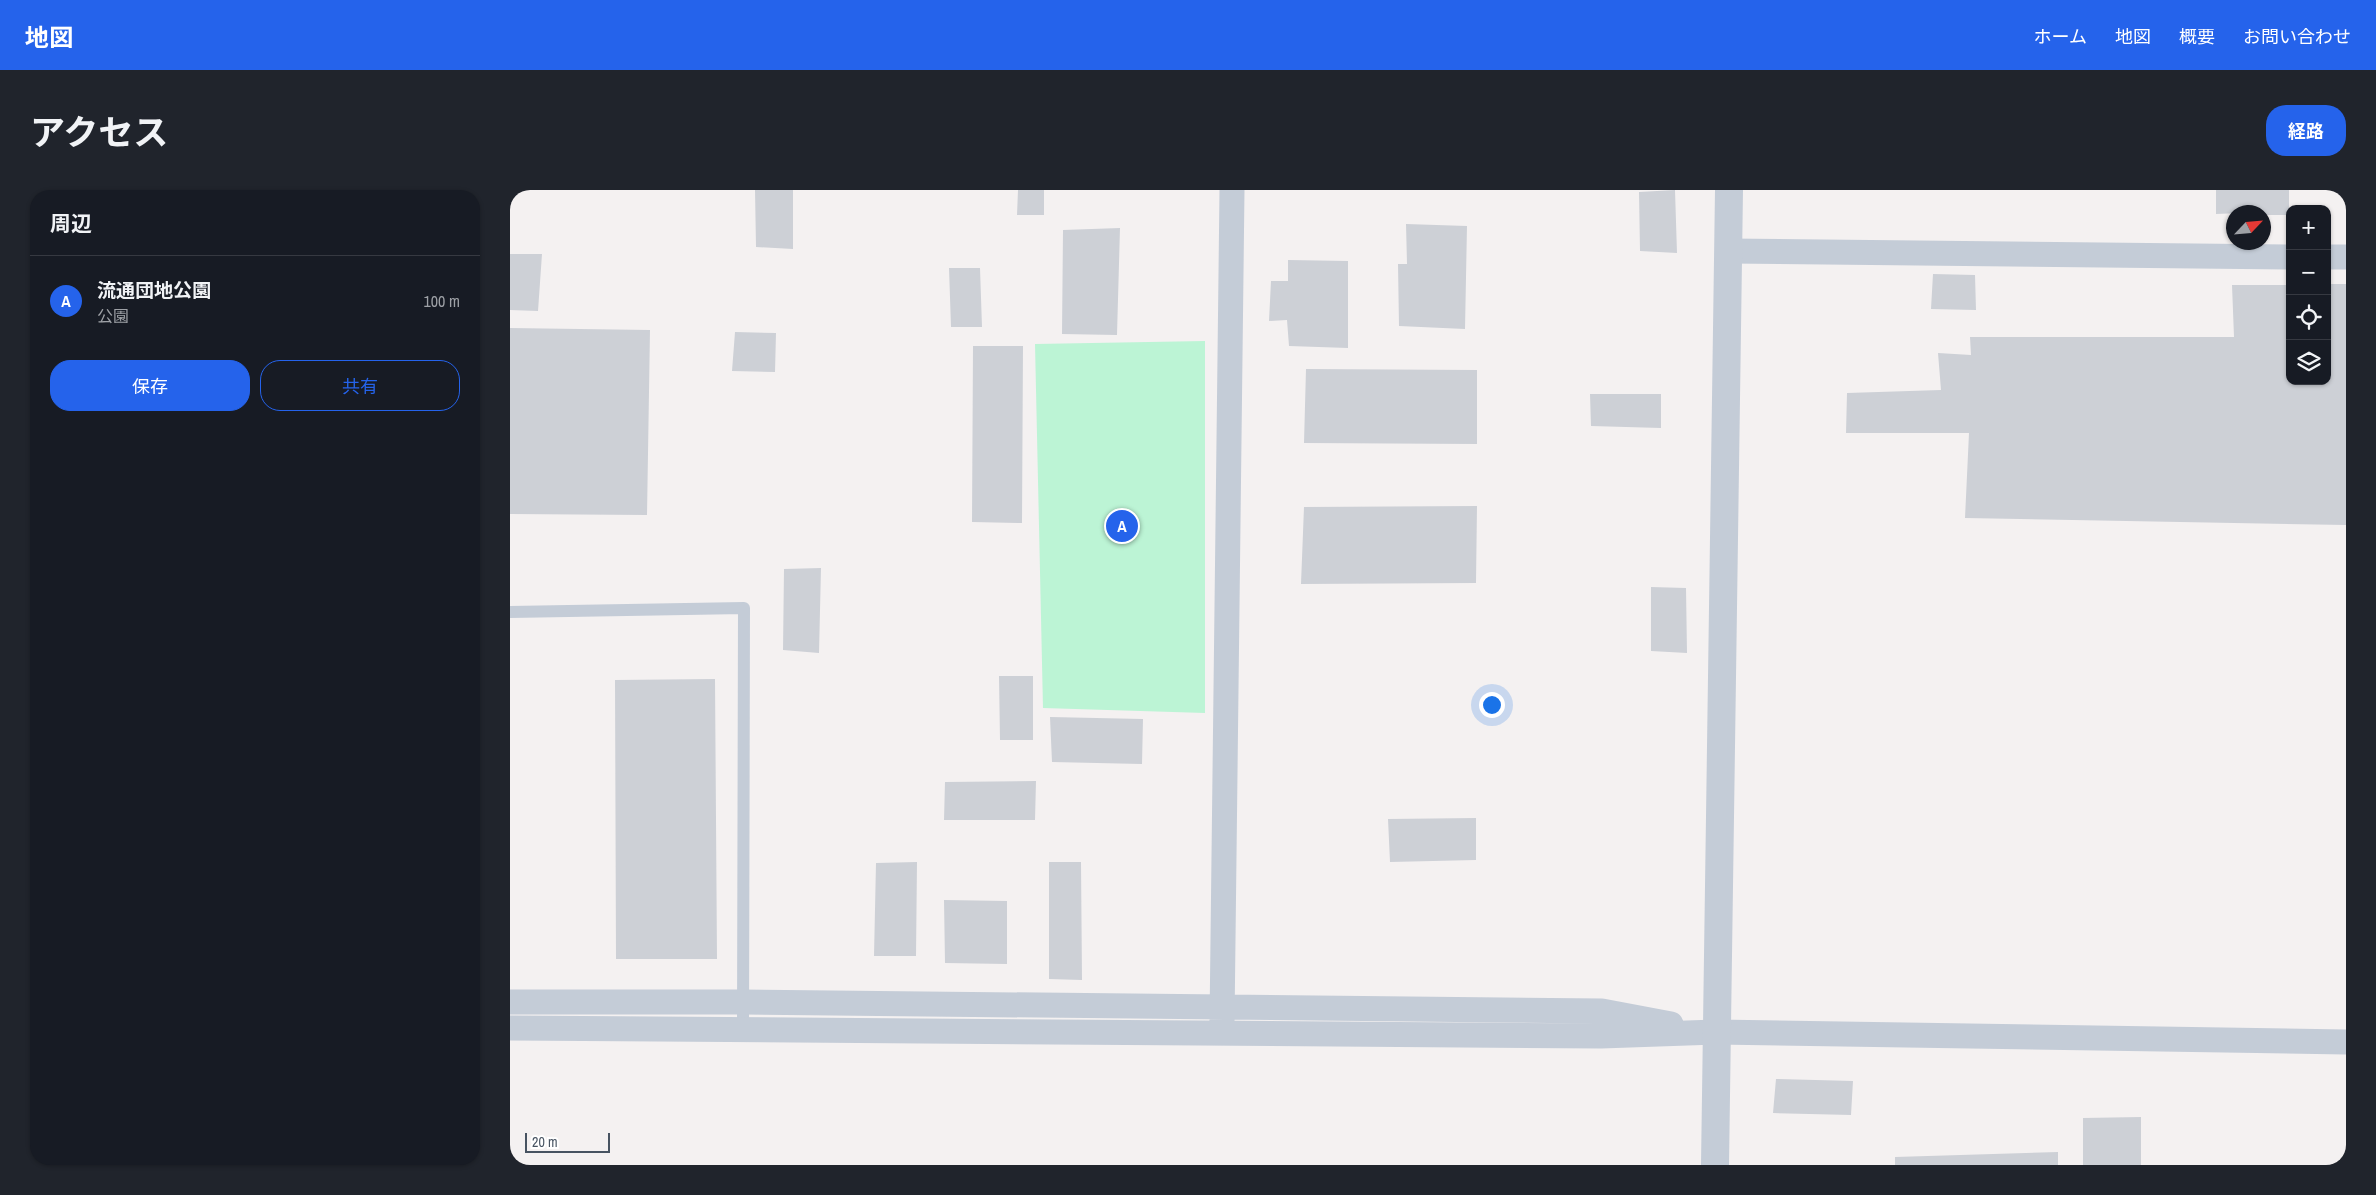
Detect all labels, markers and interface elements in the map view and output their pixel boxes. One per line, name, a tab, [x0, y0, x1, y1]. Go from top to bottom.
text: 地図	[25, 21, 73, 53]
text: ホーム	[2034, 24, 2087, 49]
text: 地図	[2115, 24, 2151, 49]
text: 概要	[2179, 24, 2215, 49]
text: お問い合わせ	[2243, 24, 2351, 49]
button: 経路	[2266, 105, 2346, 156]
text: アクセス	[30, 109, 168, 156]
north arrow	[2226, 205, 2271, 250]
map controls	[2286, 205, 2331, 385]
button: +	[2286, 205, 2331, 250]
text: 周辺	[50, 209, 92, 238]
button: −	[2286, 250, 2331, 295]
text: 流通団地公園	[97, 277, 211, 303]
text: A	[61, 290, 71, 312]
text: 100 m	[424, 290, 460, 312]
button: locate	[2286, 295, 2331, 340]
text: 公園	[97, 305, 129, 327]
button: layers	[2286, 340, 2331, 385]
button: 保存	[50, 360, 250, 411]
button: 共有	[260, 360, 460, 411]
pin: A	[1106, 507, 1138, 545]
your location	[1479, 692, 1505, 718]
scale bar	[525, 1130, 610, 1153]
text: 20 m	[532, 1133, 558, 1151]

